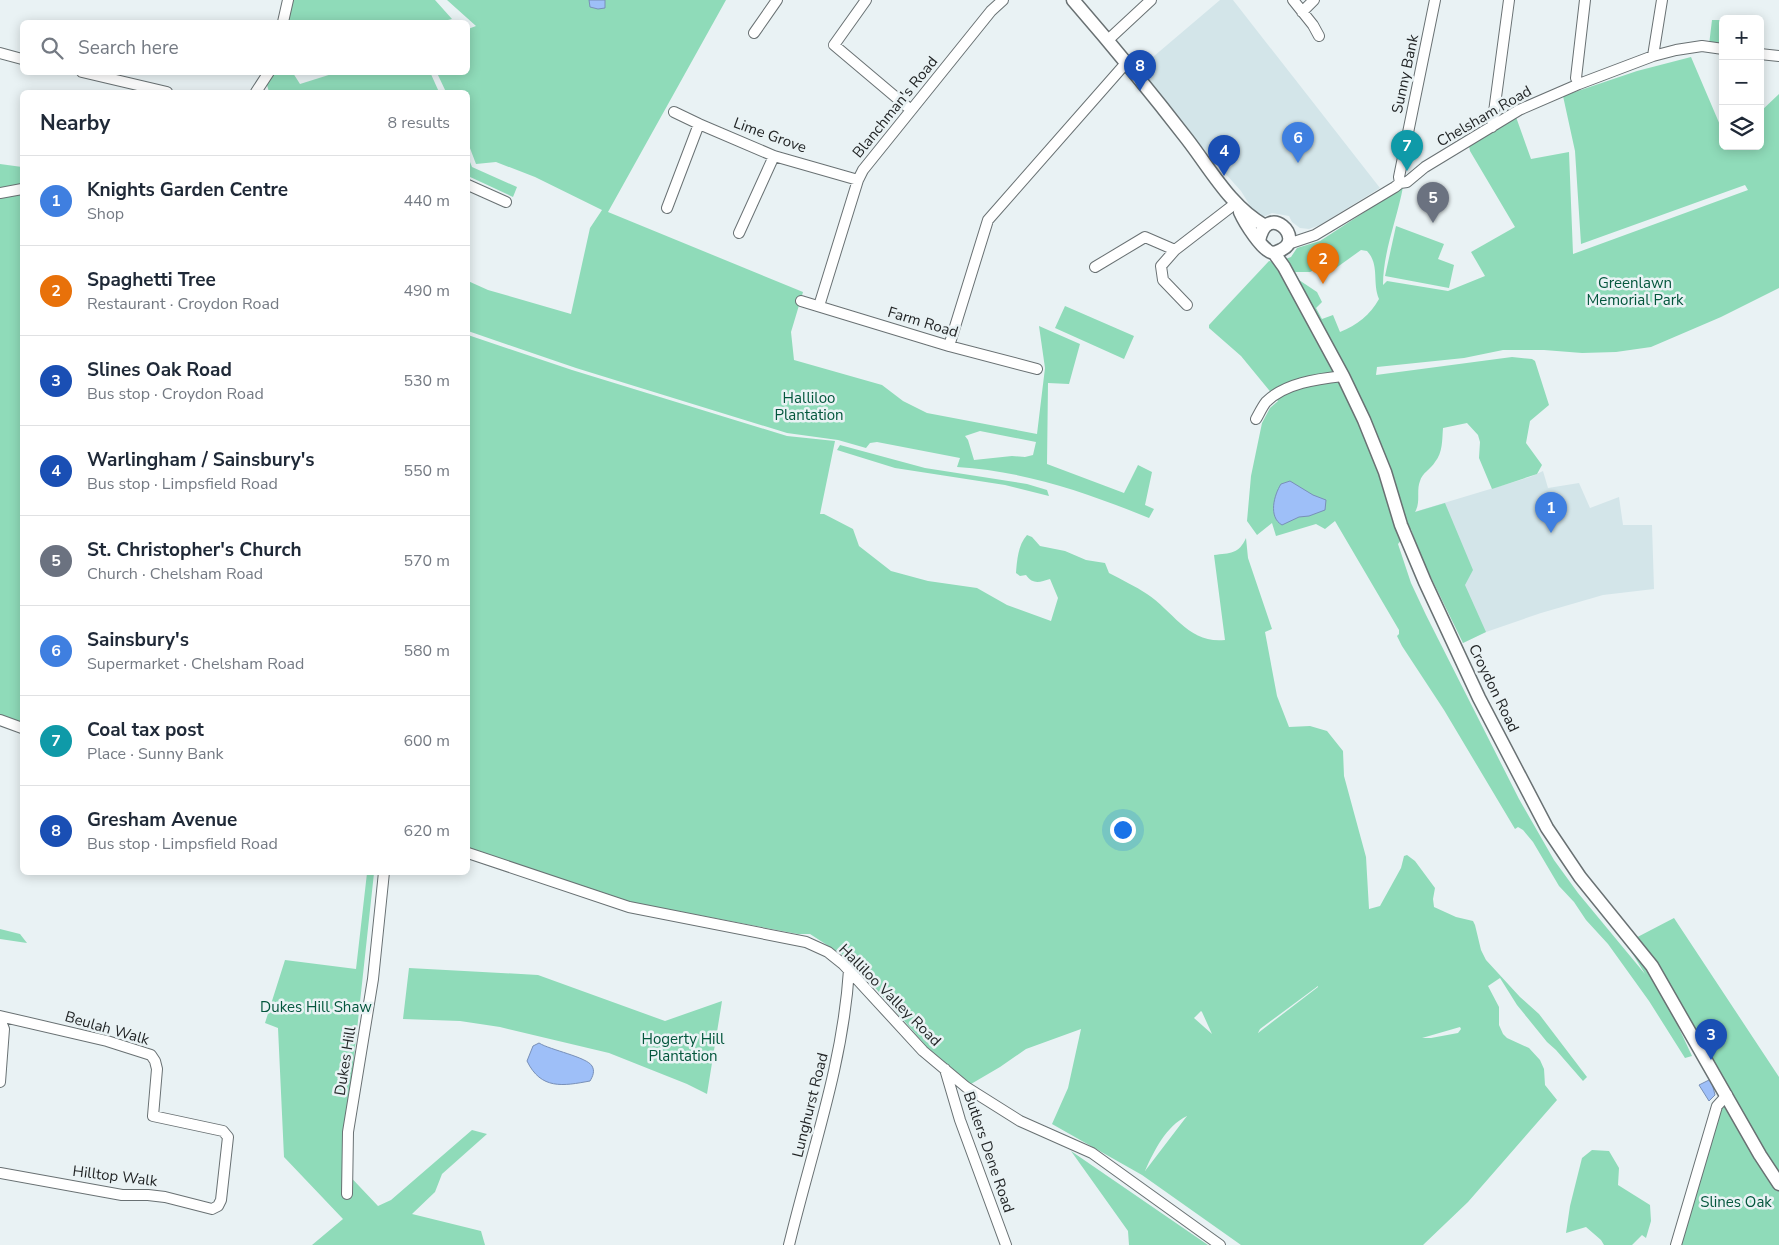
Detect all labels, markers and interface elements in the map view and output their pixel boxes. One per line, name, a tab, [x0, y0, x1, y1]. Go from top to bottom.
map controls	[1719, 15, 1764, 150]
button: +	[1719, 15, 1764, 60]
search box	[20, 20, 470, 75]
street label: Sunny Bank	[1387, 32, 1423, 115]
icon: search	[38, 34, 66, 62]
text: Search here	[78, 35, 179, 61]
pin: 8	[1124, 50, 1156, 91]
street label: Blanchman's Road	[848, 52, 942, 162]
button: −	[1719, 60, 1764, 105]
street label: Chelsham Road	[1433, 81, 1535, 151]
button: layers	[1719, 105, 1764, 150]
text: Nearby	[40, 109, 110, 137]
text: 8 results	[388, 112, 450, 134]
street label: Lime Grove	[731, 113, 809, 157]
pin: 6	[1282, 122, 1314, 163]
pin: 7	[1391, 130, 1423, 171]
pin: 4	[1208, 135, 1240, 176]
text: Knights Garden Centre	[87, 177, 288, 203]
pin: 5	[1417, 182, 1449, 223]
text: 1	[51, 190, 61, 212]
text: 440 m	[403, 190, 450, 212]
text: Shop	[87, 203, 124, 225]
pin: 2	[1307, 243, 1339, 284]
text: Spaghetti Tree	[87, 267, 216, 293]
park label: Greenlawn Memorial Park	[1586, 273, 1684, 310]
text: 2	[51, 280, 61, 302]
text: 490 m	[403, 280, 450, 302]
text: Restaurant · Croydon Road	[87, 293, 279, 315]
street label: Farm Road	[885, 302, 961, 342]
text: Slines Oak Road	[87, 357, 232, 383]
text: 3	[51, 370, 61, 392]
text: 530 m	[403, 370, 450, 392]
text: Bus stop · Croydon Road	[87, 383, 264, 405]
park label: Halliloo Plantation	[774, 388, 844, 425]
text: Warlingham / Sainsbury's	[87, 447, 315, 473]
text: 4	[51, 460, 61, 482]
text: 550 m	[403, 460, 450, 482]
text: Bus stop · Limpsfield Road	[87, 473, 278, 495]
pin: 1	[1535, 492, 1567, 533]
text: St. Christopher's Church	[87, 537, 302, 563]
text: 5	[51, 550, 61, 572]
text: 570 m	[403, 550, 450, 572]
text: Church · Chelsham Road	[87, 563, 263, 585]
text: Sainsbury's	[87, 627, 189, 653]
text: 6	[51, 640, 61, 662]
text: 580 m	[403, 640, 450, 662]
street label: Croydon Road	[1464, 641, 1524, 735]
text: Supermarket · Chelsham Road	[87, 653, 304, 675]
text: Coal tax post	[87, 717, 204, 743]
text: 7	[51, 730, 61, 752]
text: 600 m	[403, 730, 450, 752]
text: Place · Sunny Bank	[87, 743, 224, 765]
text: Gresham Avenue	[87, 807, 237, 833]
your location	[1110, 817, 1136, 843]
text: 8	[51, 820, 61, 842]
text: 620 m	[403, 820, 450, 842]
text: Bus stop · Limpsfield Road	[87, 833, 278, 855]
street label: Halliloo Valley Road	[834, 939, 946, 1051]
park label: Dukes Hill Shaw	[260, 997, 372, 1017]
street label: Beulah Walk	[62, 1006, 152, 1050]
pin: 3	[1695, 1019, 1727, 1060]
street label: Dukes Hill	[330, 1024, 360, 1097]
park label: Hogerty Hill Plantation	[642, 1029, 725, 1066]
street label: Lunghurst Road	[787, 1051, 833, 1159]
street label: Butlers Dene Road	[959, 1089, 1019, 1215]
street label: Hilltop Walk	[71, 1161, 159, 1191]
park label: Slines Oak	[1700, 1192, 1772, 1212]

